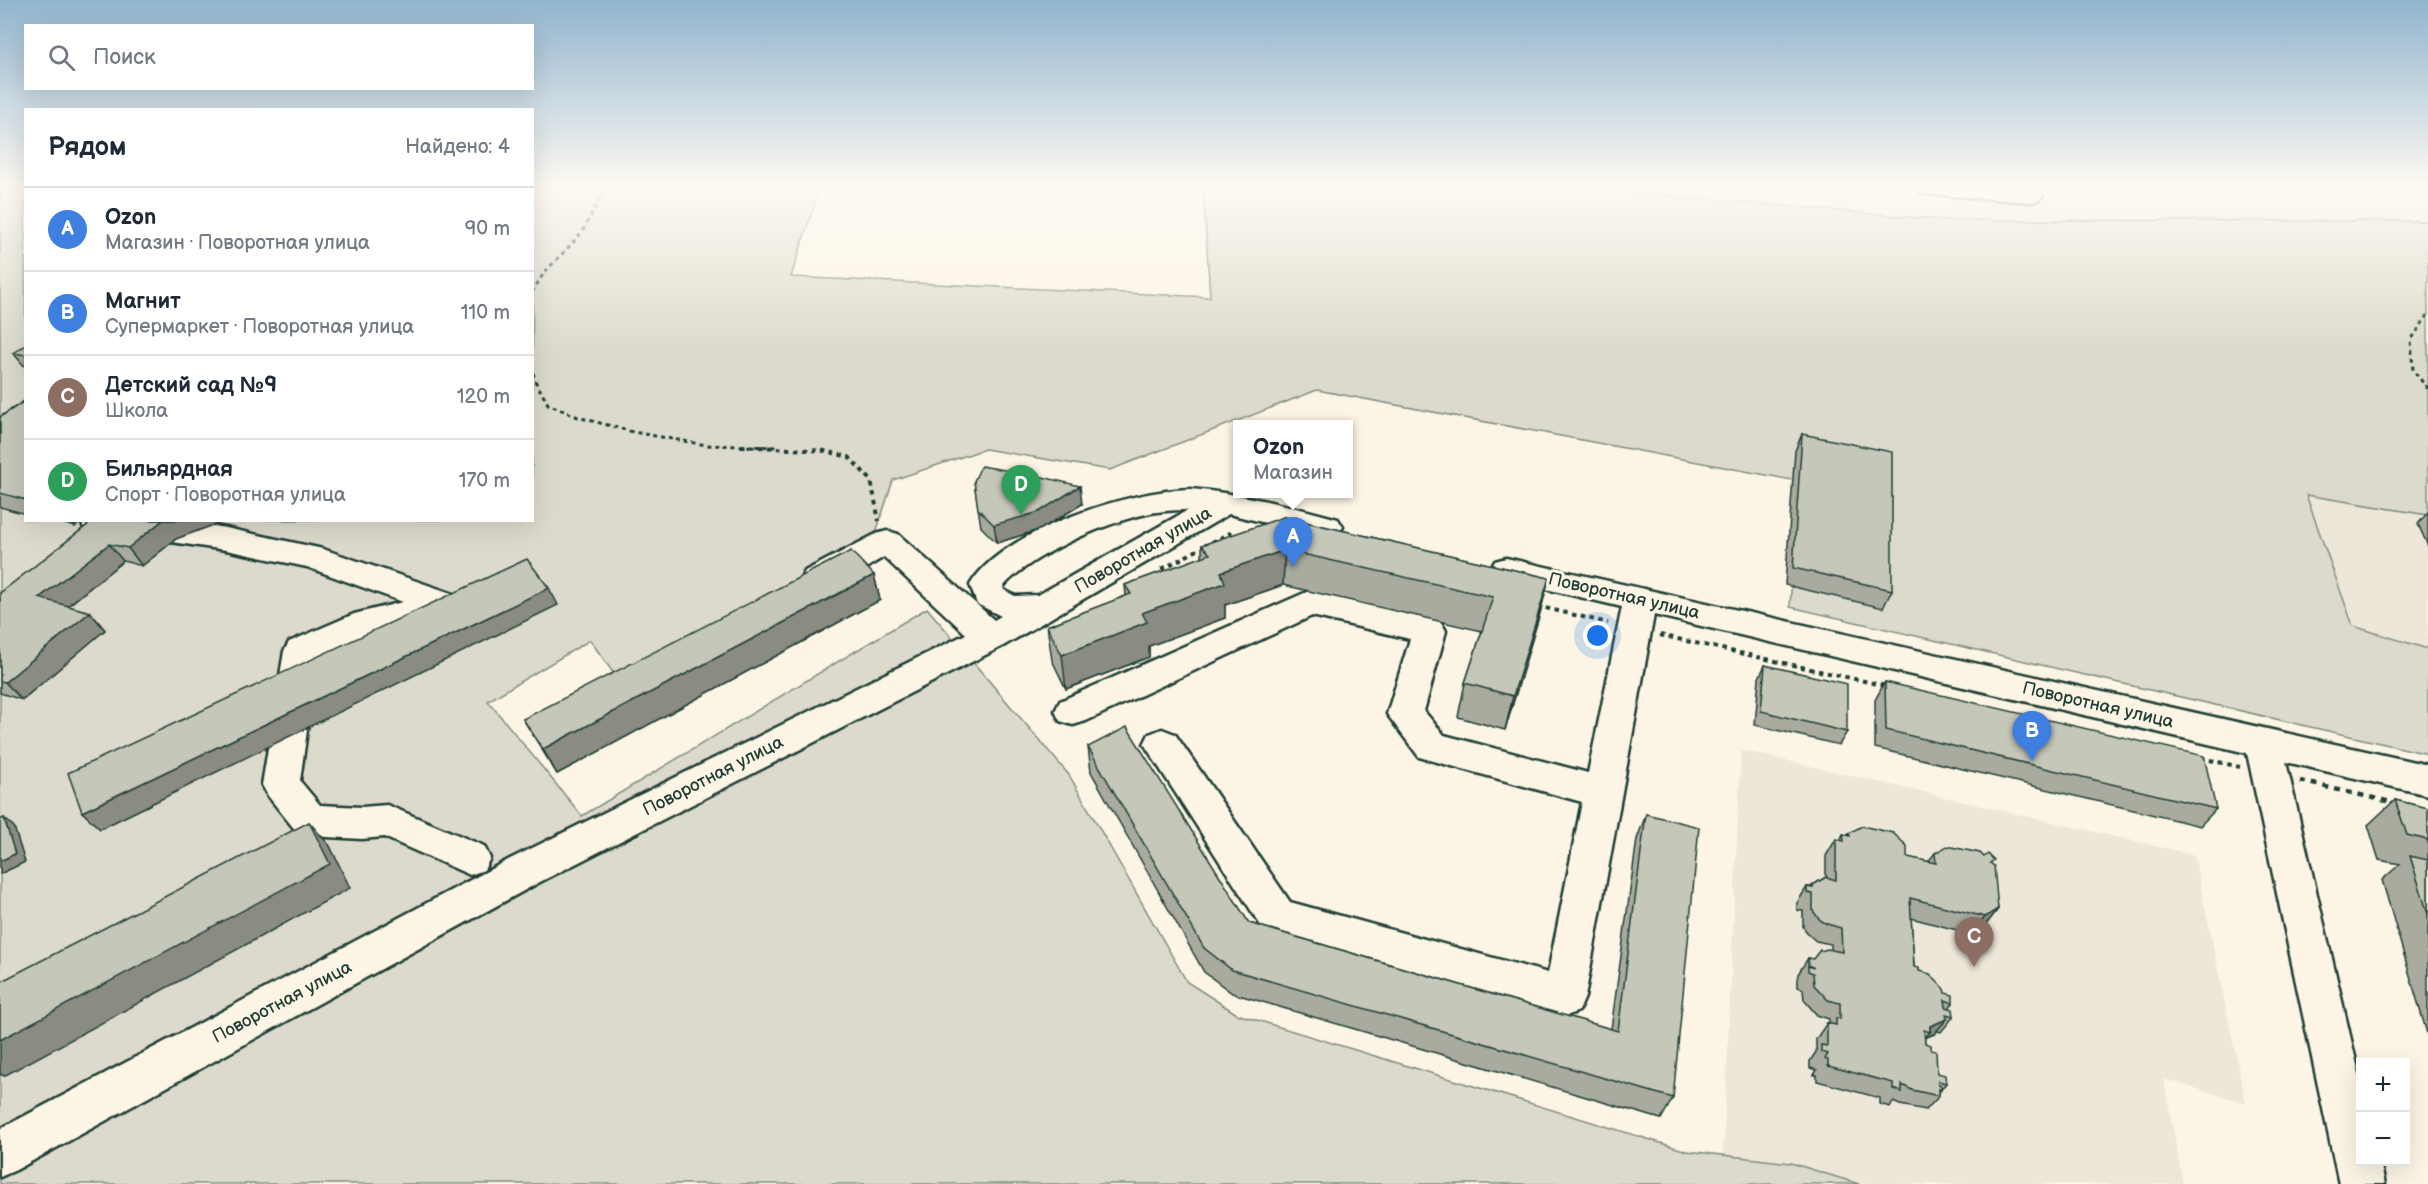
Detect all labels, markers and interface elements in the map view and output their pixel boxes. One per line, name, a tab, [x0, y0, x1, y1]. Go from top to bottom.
search box	[24, 24, 534, 90]
icon: search	[45, 41, 78, 74]
text: Поиск	[93, 44, 156, 71]
text: Рядом	[48, 132, 126, 163]
text: Найдено: 4	[405, 135, 510, 159]
text: Ozon	[105, 204, 156, 231]
text: A	[61, 217, 74, 241]
text: 90 m	[465, 217, 510, 241]
text: Магазин · Поворотная улица	[105, 231, 370, 255]
text: Магнит	[105, 288, 181, 315]
text: B	[60, 301, 75, 325]
text: 110 m	[461, 301, 510, 325]
text: Супермаркет · Поворотная улица	[105, 315, 414, 339]
text: Детский сад №9	[105, 372, 277, 399]
text: C	[60, 385, 75, 409]
text: 120 m	[457, 385, 510, 409]
text: Школа	[105, 399, 168, 423]
popup	[1233, 420, 1353, 498]
text: Ozon	[1253, 434, 1304, 461]
text: Бильярдная	[105, 456, 233, 483]
text: Магазин	[1253, 461, 1333, 485]
pin: D	[1002, 466, 1040, 515]
text: D	[61, 469, 74, 493]
text: 170 m	[459, 469, 510, 493]
text: Спорт · Поворотная улица	[105, 483, 346, 507]
street label: Поворотная улица	[1071, 502, 1216, 598]
pin: A	[1274, 518, 1312, 567]
street label: Поворотная улица	[1546, 568, 1702, 624]
your location	[1583, 621, 1612, 650]
street label: Поворотная улица	[2020, 677, 2176, 733]
pin: B	[2012, 712, 2052, 761]
street label: Поворотная улица	[639, 731, 787, 820]
pin: C	[1954, 918, 1994, 967]
street label: Поворотная улица	[209, 956, 356, 1048]
map controls	[2356, 1058, 2410, 1166]
button: +	[2356, 1058, 2410, 1112]
button: −	[2356, 1112, 2410, 1166]

